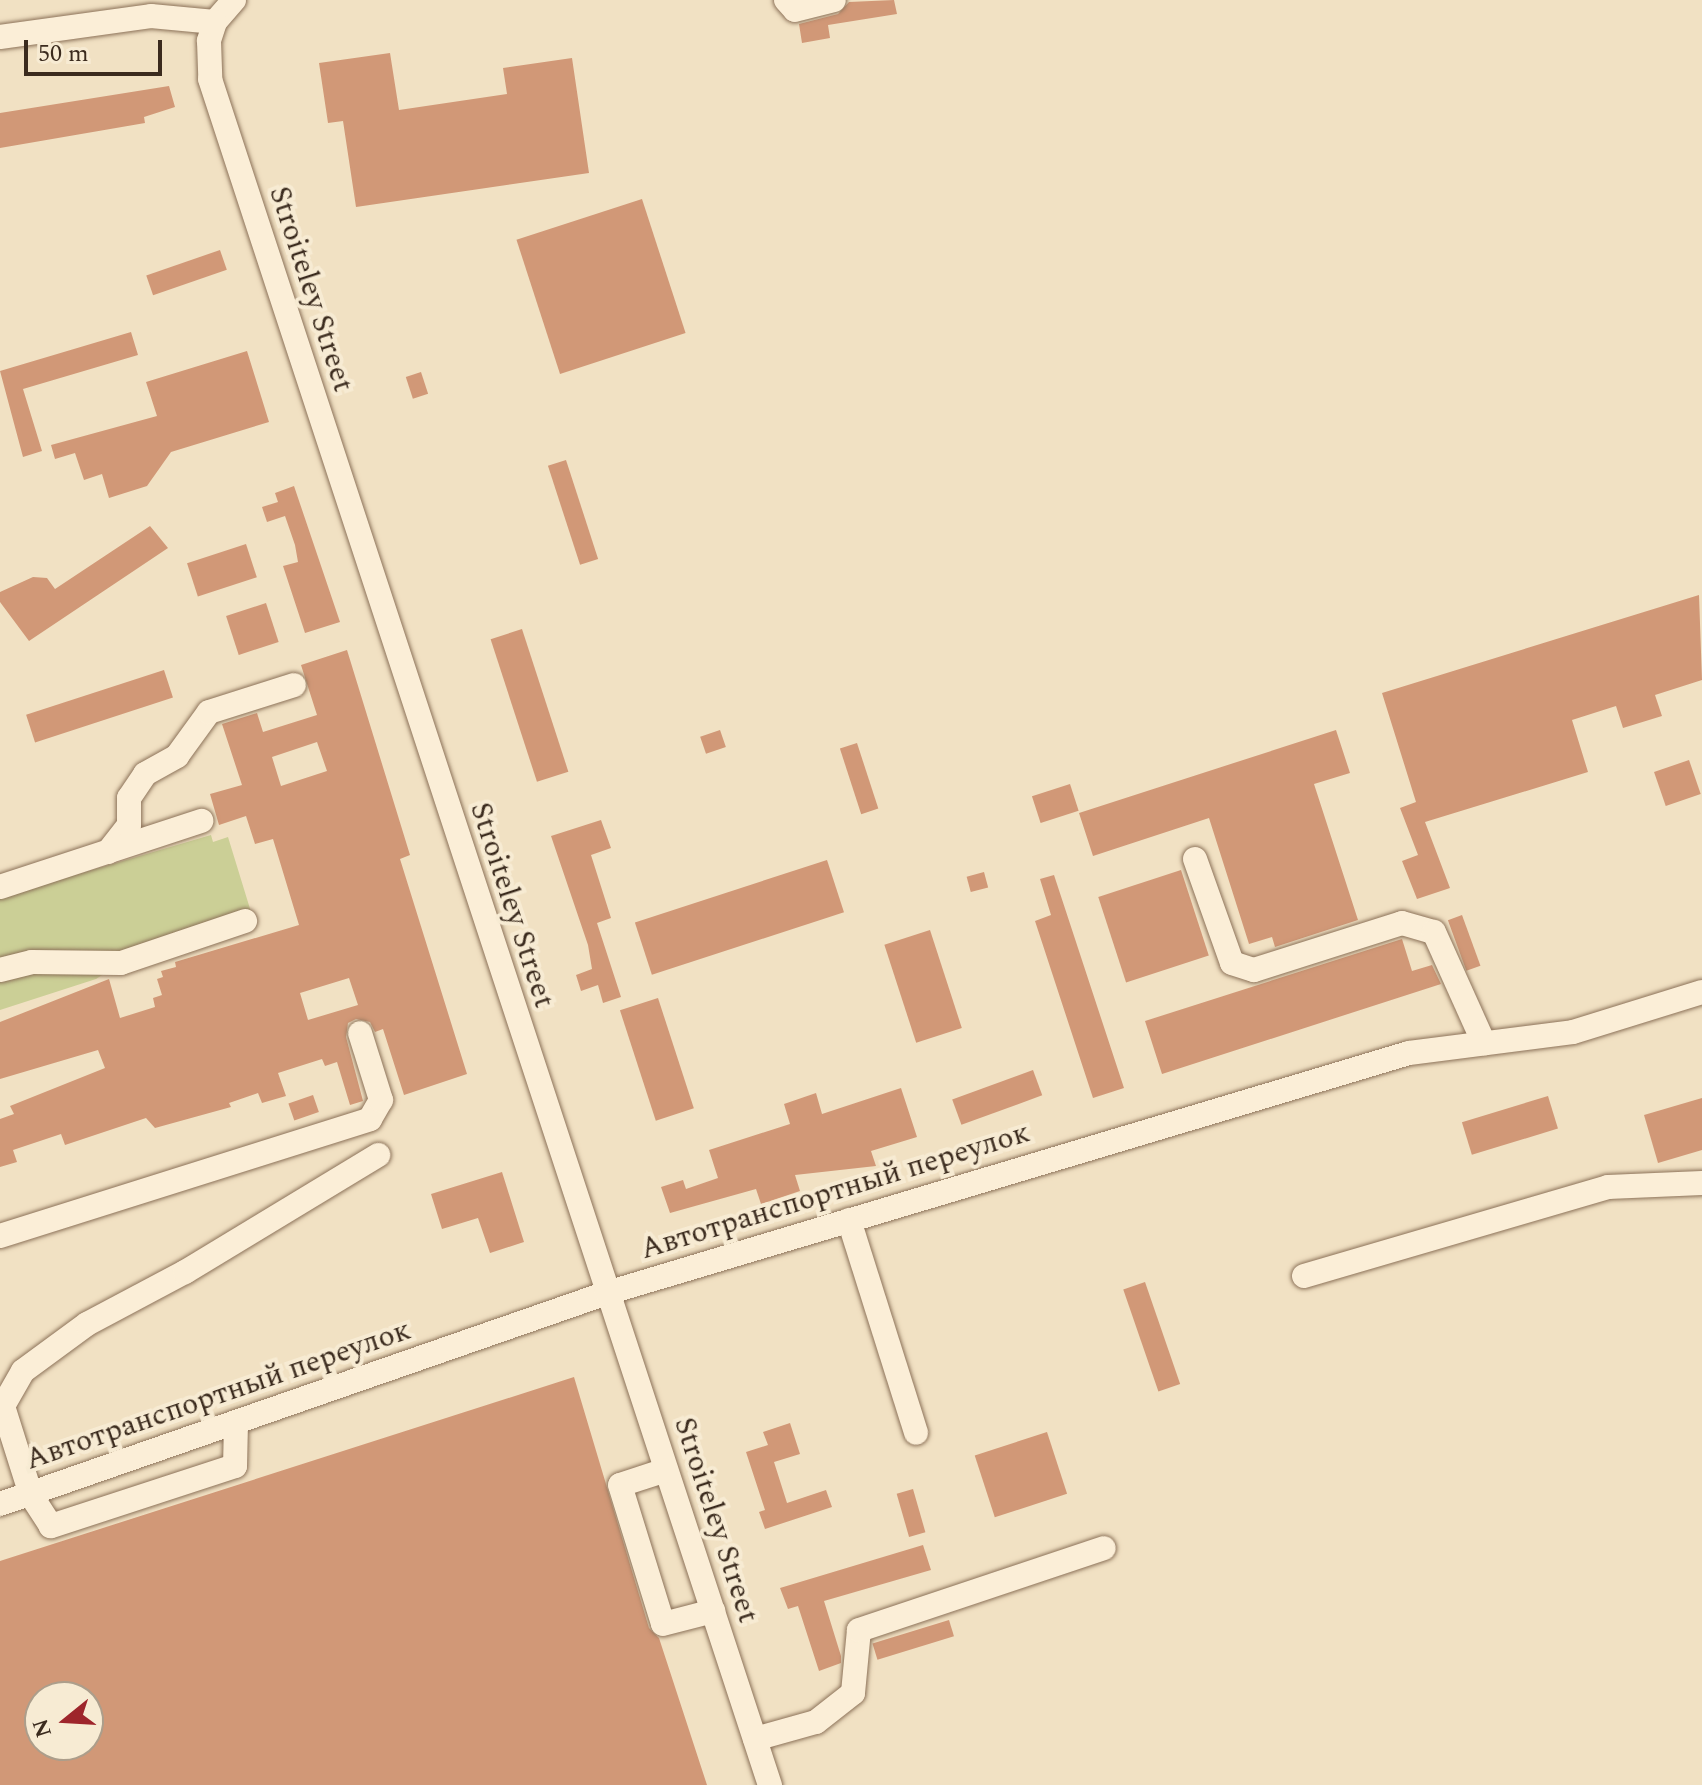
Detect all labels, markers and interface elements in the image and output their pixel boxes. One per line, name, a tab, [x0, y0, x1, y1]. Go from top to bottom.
scale bar	[28, 24, 166, 74]
text: 50 m	[38, 36, 89, 72]
street label: Stroiteley Street	[261, 182, 361, 396]
street label: Stroiteley Street	[462, 798, 562, 1012]
street label: Автотранспортный переулок	[636, 1115, 1034, 1267]
street label: Автотранспортный переулок	[21, 1312, 415, 1478]
street label: Stroiteley Street	[666, 1413, 766, 1627]
north arrow	[24, 1681, 104, 1761]
text: N	[24, 1714, 61, 1742]

